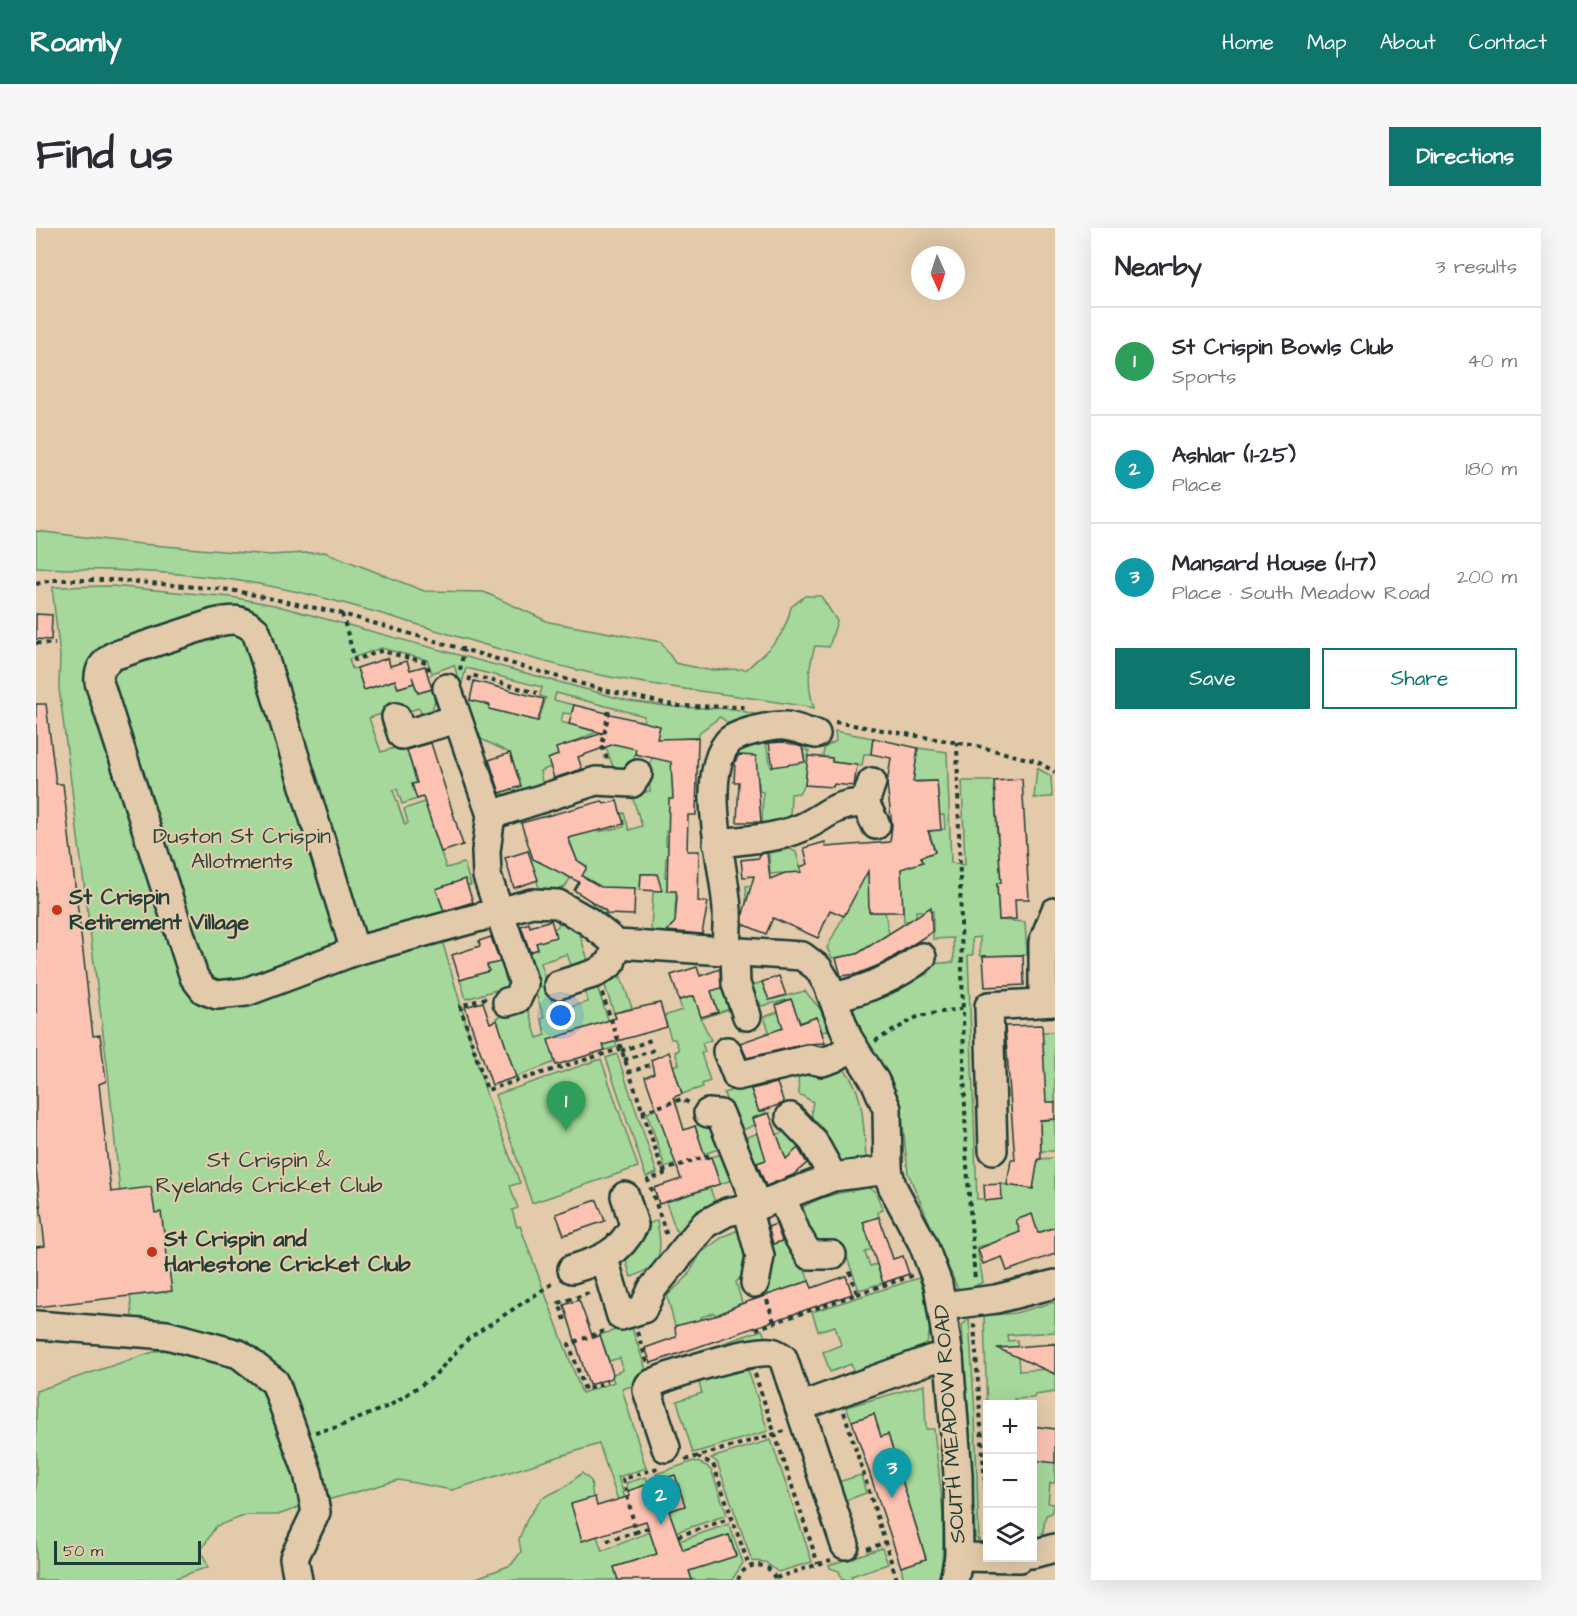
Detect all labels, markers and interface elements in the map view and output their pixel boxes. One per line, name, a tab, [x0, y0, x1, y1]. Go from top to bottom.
text: Roamly	[30, 23, 122, 62]
text: Home	[1222, 28, 1274, 57]
text: Map	[1307, 28, 1347, 57]
text: About	[1380, 28, 1436, 57]
text: Contact	[1469, 28, 1547, 57]
text: Find us	[36, 127, 173, 185]
button: Directions	[1389, 127, 1541, 186]
north arrow	[911, 246, 965, 300]
text: Nearby	[1115, 249, 1202, 285]
text: 3 results	[1435, 253, 1517, 281]
text: St Crispin Bowls Club	[1172, 332, 1393, 363]
text: 1	[1133, 347, 1136, 375]
text: 40 m	[1467, 347, 1517, 375]
text: Sports	[1172, 363, 1236, 391]
text: Ashlar (1-25)	[1172, 440, 1296, 471]
text: 2	[1129, 455, 1140, 483]
text: 180 m	[1465, 455, 1517, 483]
text: Place	[1172, 471, 1222, 499]
text: Mansard House (1-17)	[1172, 548, 1376, 579]
text: 3	[1129, 563, 1140, 591]
text: 200 m	[1457, 563, 1517, 591]
text: Place · South Meadow Road	[1172, 579, 1430, 607]
button: Save	[1115, 648, 1310, 709]
button: Share	[1322, 648, 1517, 709]
park label: Duston St Crispin Allotments	[153, 821, 331, 877]
place label: St Crispin Retirement Village	[68, 882, 249, 939]
marker: St Crispin Retirement Village	[50, 903, 64, 917]
your location	[546, 1001, 575, 1030]
pin: 1	[546, 1082, 586, 1131]
park label: St Crispin & Ryelands Cricket Club	[155, 1145, 383, 1202]
place label: St Crispin and Harlestone Cricket Club	[163, 1224, 411, 1280]
marker: St Crispin and Harlestone Cricket Club	[145, 1245, 159, 1259]
street label: SOUTH MEADOW ROAD	[926, 1303, 974, 1545]
map controls	[983, 1400, 1037, 1562]
button: +	[983, 1400, 1037, 1454]
pin: 3	[872, 1448, 912, 1498]
button: −	[983, 1454, 1037, 1508]
pin: 2	[642, 1476, 680, 1525]
button: layers	[983, 1508, 1037, 1562]
scale bar	[54, 1538, 201, 1566]
text: 50 m	[63, 1540, 103, 1562]

